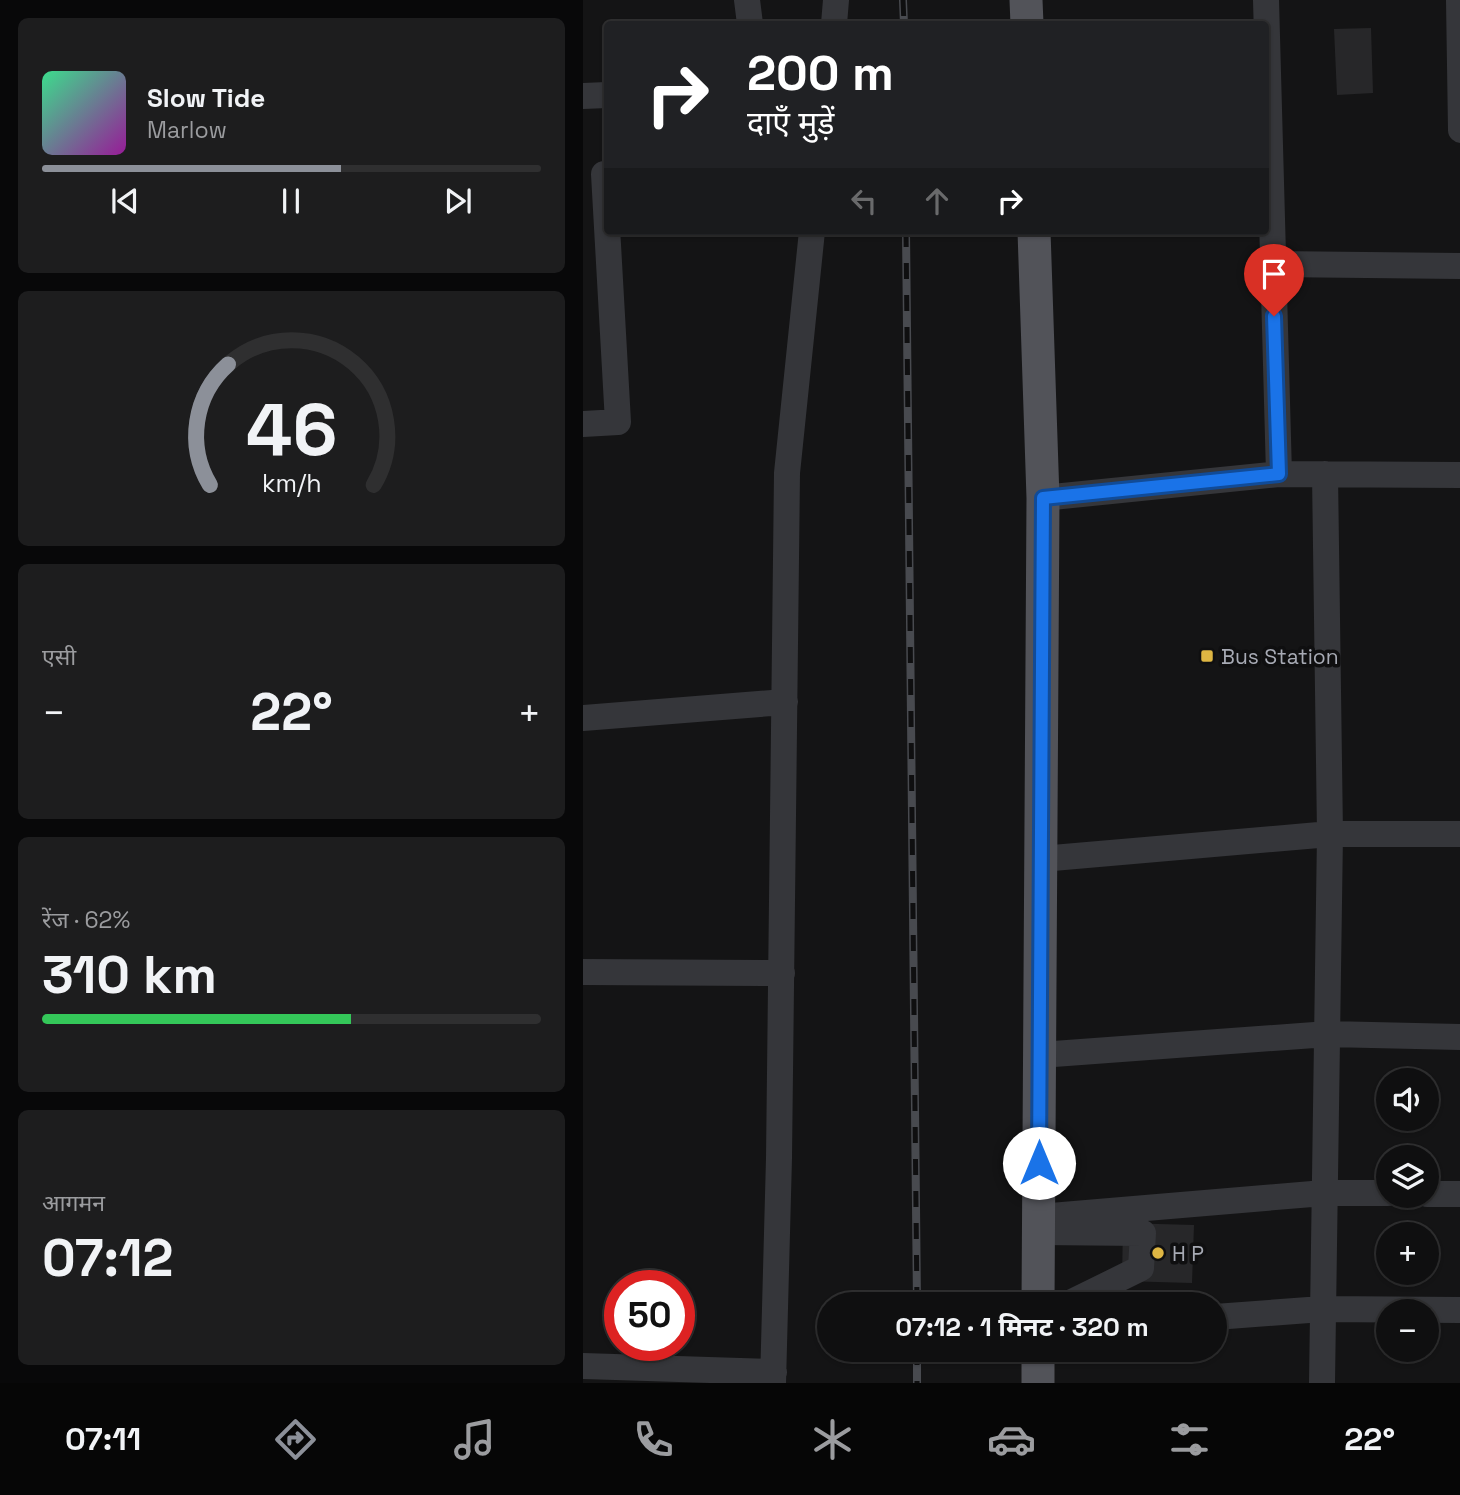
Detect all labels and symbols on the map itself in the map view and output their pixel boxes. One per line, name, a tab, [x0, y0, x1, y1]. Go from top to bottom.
pin	[1244, 244, 1304, 316]
place label: Bus Station	[1221, 643, 1339, 670]
marker: Bus Station	[1199, 648, 1215, 664]
position arrow	[1002, 1126, 1076, 1200]
place label: H P	[1172, 1240, 1204, 1267]
marker: H P	[1150, 1245, 1166, 1261]
speed limit sign: 50	[604, 1270, 695, 1361]

